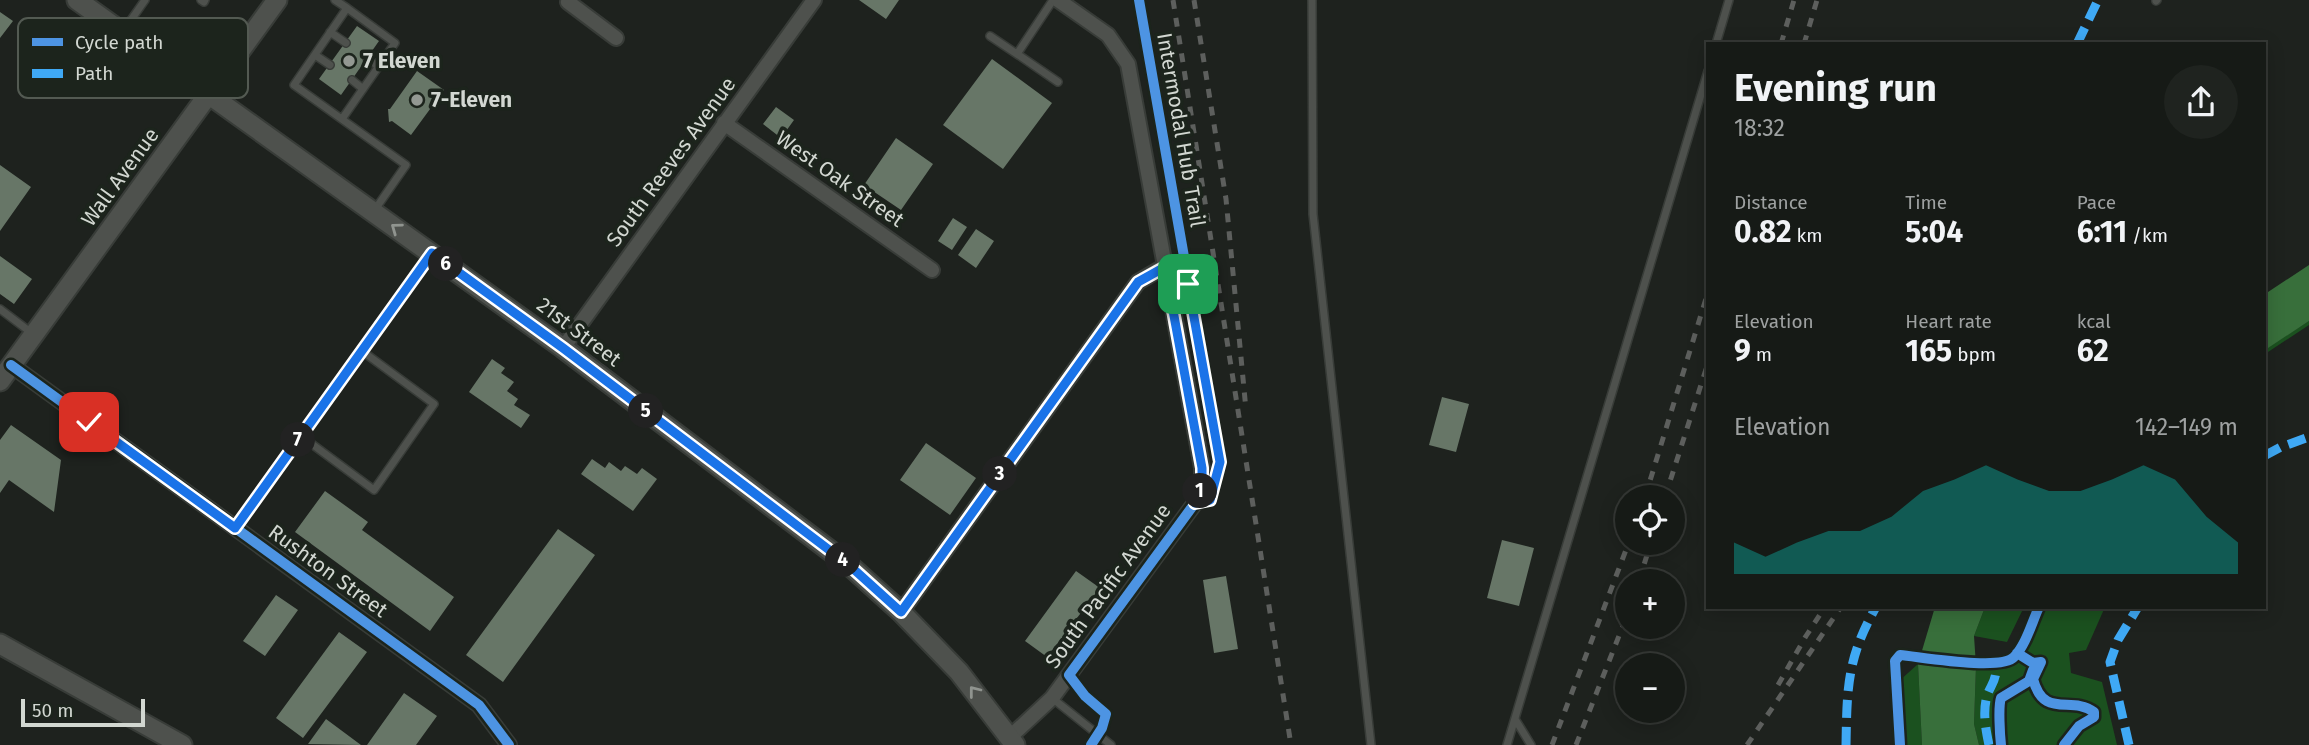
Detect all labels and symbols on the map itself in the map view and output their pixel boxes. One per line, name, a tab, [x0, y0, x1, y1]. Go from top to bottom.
legend	[18, 18, 248, 98]
text: Cycle path	[75, 31, 163, 54]
street label: Intermodal Hub Trail	[1151, 31, 1211, 229]
place label: 7 Eleven	[363, 48, 441, 74]
marker: 7 Eleven	[341, 53, 357, 69]
text: Path	[75, 62, 113, 85]
street label: South Reeves Avenue	[601, 72, 741, 252]
place label: 7-Eleven	[431, 87, 512, 113]
marker: 7-Eleven	[409, 92, 425, 108]
street label: Wall Avenue	[76, 123, 164, 231]
street label: West Oak Street	[771, 125, 909, 233]
one-way arrow	[392, 224, 404, 236]
pin: 6	[428, 246, 464, 282]
pin	[1158, 254, 1218, 314]
street label: 21st Street	[532, 292, 627, 372]
pin	[59, 392, 119, 452]
pin: 5	[628, 394, 664, 428]
pin: 7	[280, 422, 316, 458]
pin: 3	[982, 456, 1018, 491]
pin: 1	[1182, 474, 1218, 508]
street label: South Pacific Avenue	[1040, 499, 1176, 673]
street label: Rushton Street	[263, 519, 393, 623]
pin: 4	[826, 542, 860, 578]
one-way arrow	[969, 686, 982, 699]
scale bar	[21, 696, 145, 728]

